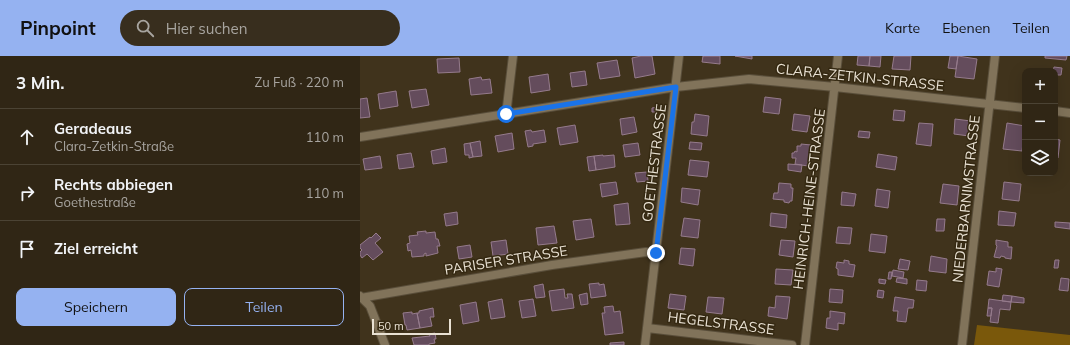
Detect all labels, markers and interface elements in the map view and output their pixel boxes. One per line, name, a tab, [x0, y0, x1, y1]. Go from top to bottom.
search box	[120, 10, 400, 46]
text: Pinpoint	[20, 16, 96, 40]
icon: search	[134, 17, 156, 39]
text: Hier suchen	[166, 19, 248, 38]
text: Karte	[885, 19, 920, 37]
text: Ebenen	[942, 19, 991, 37]
text: Teilen	[1013, 19, 1050, 37]
street label: CLARA-ZETKIN-STRASSE	[775, 59, 945, 95]
map controls	[1022, 68, 1058, 176]
button: +	[1022, 68, 1058, 104]
text: 3 Min.	[16, 72, 65, 93]
text: Zu Fuß · 220 m	[255, 74, 344, 90]
street label: GOETHESTRASSE	[638, 103, 670, 223]
button: −	[1022, 104, 1058, 140]
route start	[497, 105, 515, 123]
street label: HEINRICH-HEINE-STRASSE	[789, 108, 829, 290]
street label: NIEDERBARNIMSTRASSE	[948, 114, 984, 284]
text: Geradeaus	[54, 119, 132, 138]
icon: ahead	[16, 126, 38, 148]
text: 110 m	[306, 129, 344, 145]
text: Clara-Zetkin-Straße	[54, 138, 174, 154]
button: layers	[1022, 140, 1058, 176]
text: Rechts abbiegen	[54, 175, 173, 194]
icon: right	[16, 182, 38, 204]
text: 110 m	[306, 185, 344, 201]
text: Goethestraße	[54, 194, 136, 210]
icon: arrive	[16, 238, 38, 260]
text: Ziel erreicht	[54, 239, 138, 258]
street label: PARISER STRASSE	[443, 241, 569, 279]
route end	[647, 244, 665, 262]
button: Speichern	[16, 288, 176, 326]
button: Teilen	[184, 288, 344, 326]
street label: HEGELSTRASSE	[667, 308, 775, 338]
scale bar	[372, 317, 451, 336]
text: 50 m	[378, 319, 404, 333]

